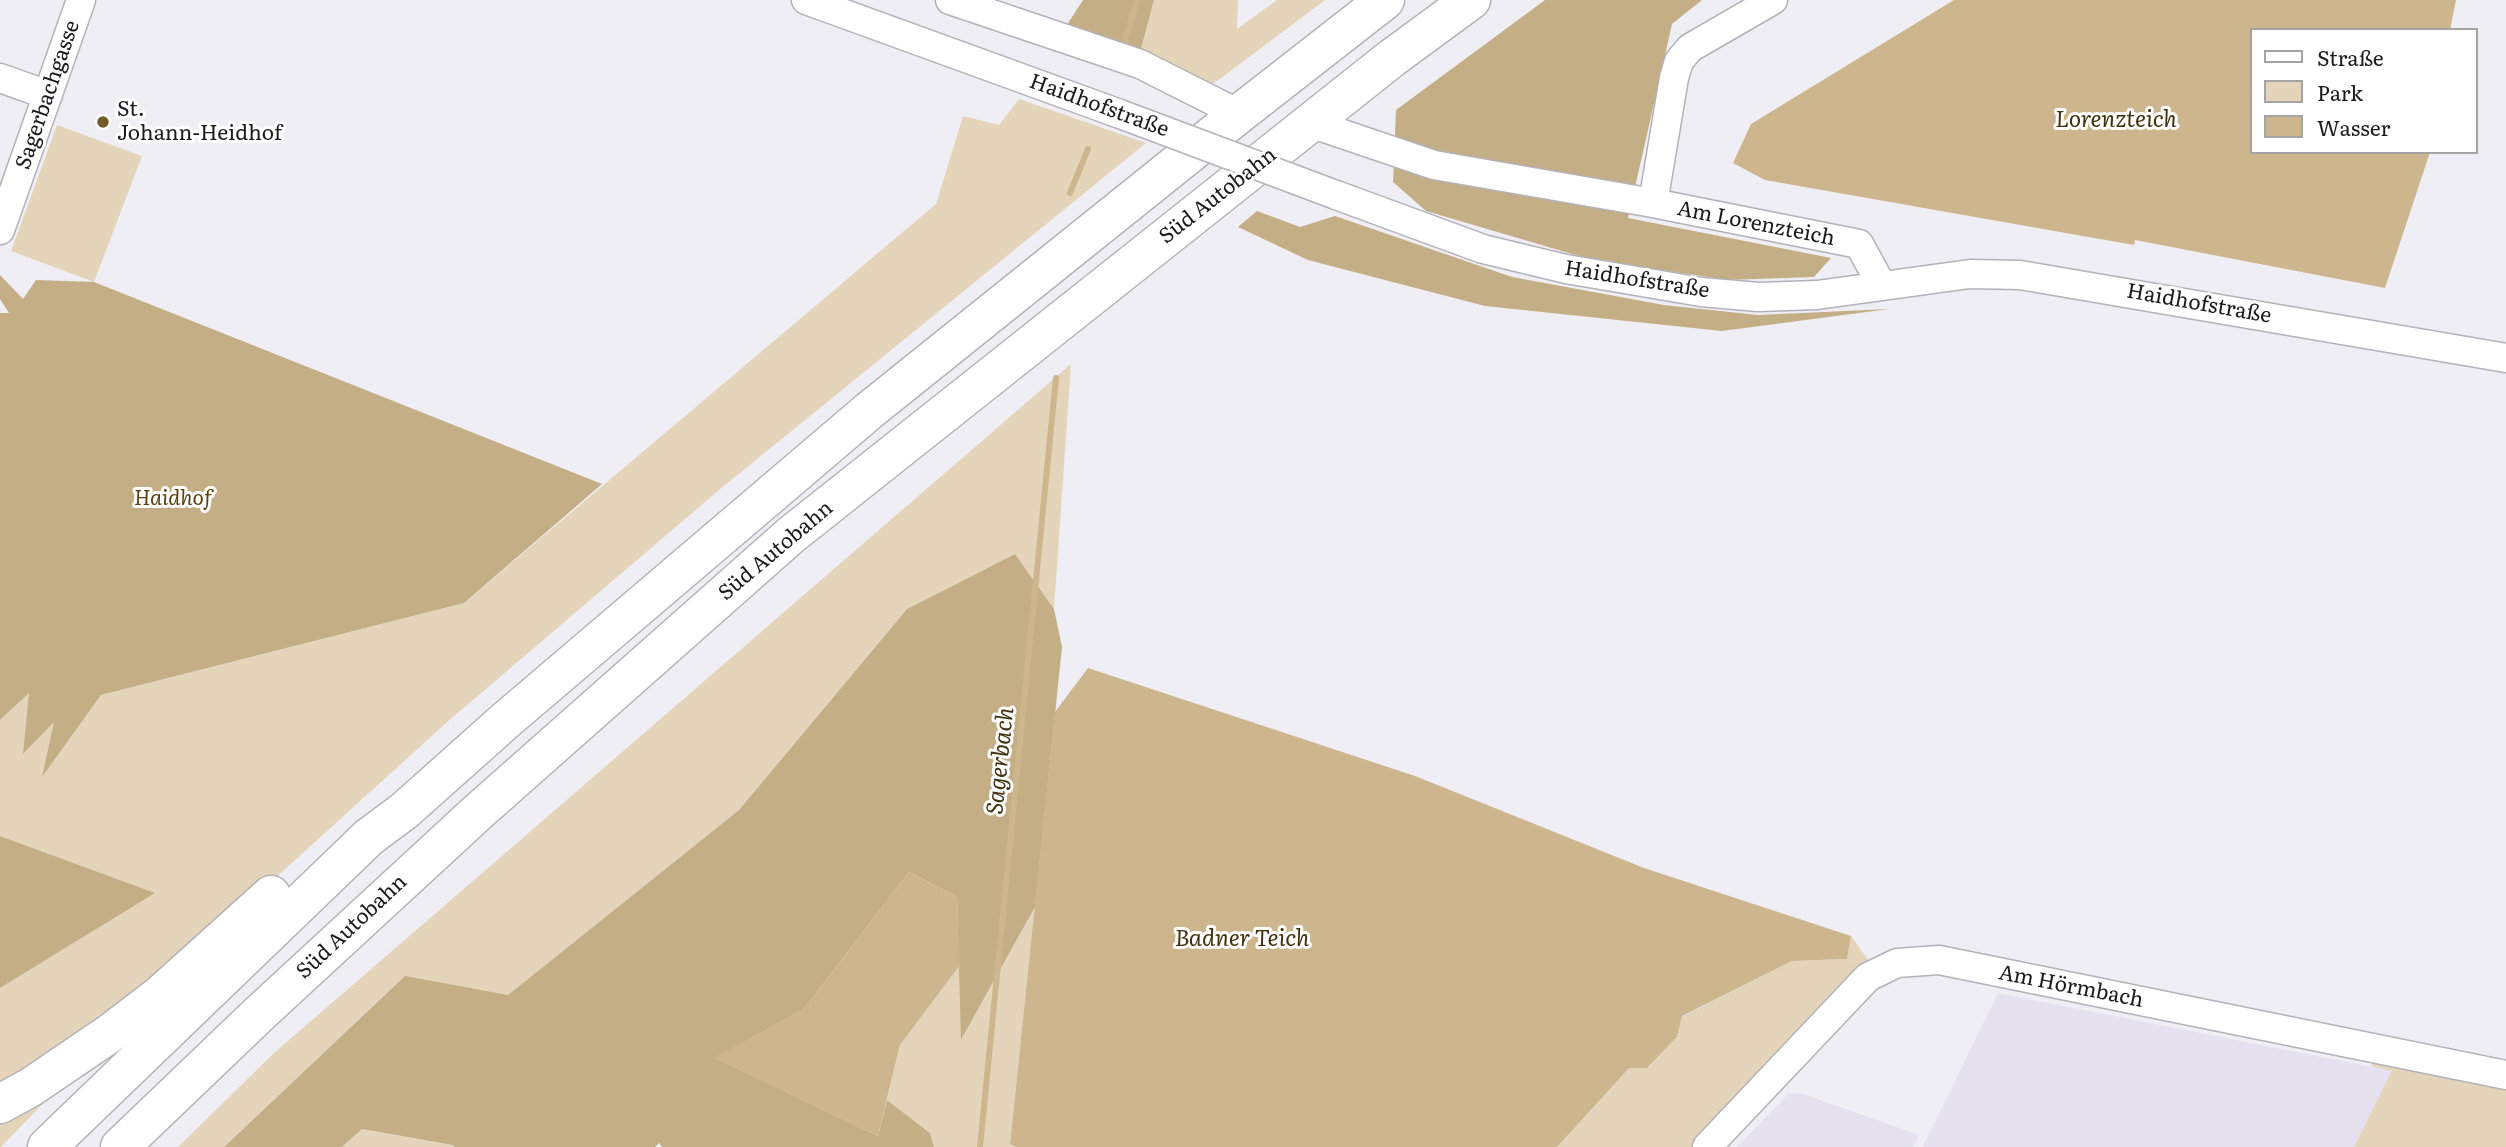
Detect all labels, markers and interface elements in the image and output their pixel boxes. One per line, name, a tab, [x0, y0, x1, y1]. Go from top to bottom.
street label: Sagerbachgasse	[11, 17, 85, 173]
legend	[2250, 28, 2478, 154]
text: Straße	[2317, 41, 2384, 72]
street label: Haidhofstraße	[1026, 69, 1172, 143]
text: Park	[2317, 76, 2363, 107]
place label: St. Johann-Heidhof	[117, 97, 282, 147]
water label: Lorenzteich	[2055, 106, 2177, 134]
text: Wasser	[2317, 111, 2390, 142]
marker: St. Johann-Heidhof	[95, 114, 111, 130]
street label: Süd Autobahn	[1154, 142, 1282, 250]
street label: Am Lorenzteich	[1675, 196, 1837, 252]
street label: Haidhofstraße	[1563, 256, 1711, 304]
street label: Haidhofstraße	[2125, 279, 2273, 329]
park label: Haidhof	[134, 486, 212, 512]
street label: Süd Autobahn	[714, 496, 838, 606]
water label: Sagerbach	[982, 706, 1020, 816]
street label: Süd Autobahn	[292, 869, 412, 985]
water label: Badner Teich	[1175, 925, 1309, 953]
street label: Am Hörmbach	[1996, 961, 2146, 1013]

